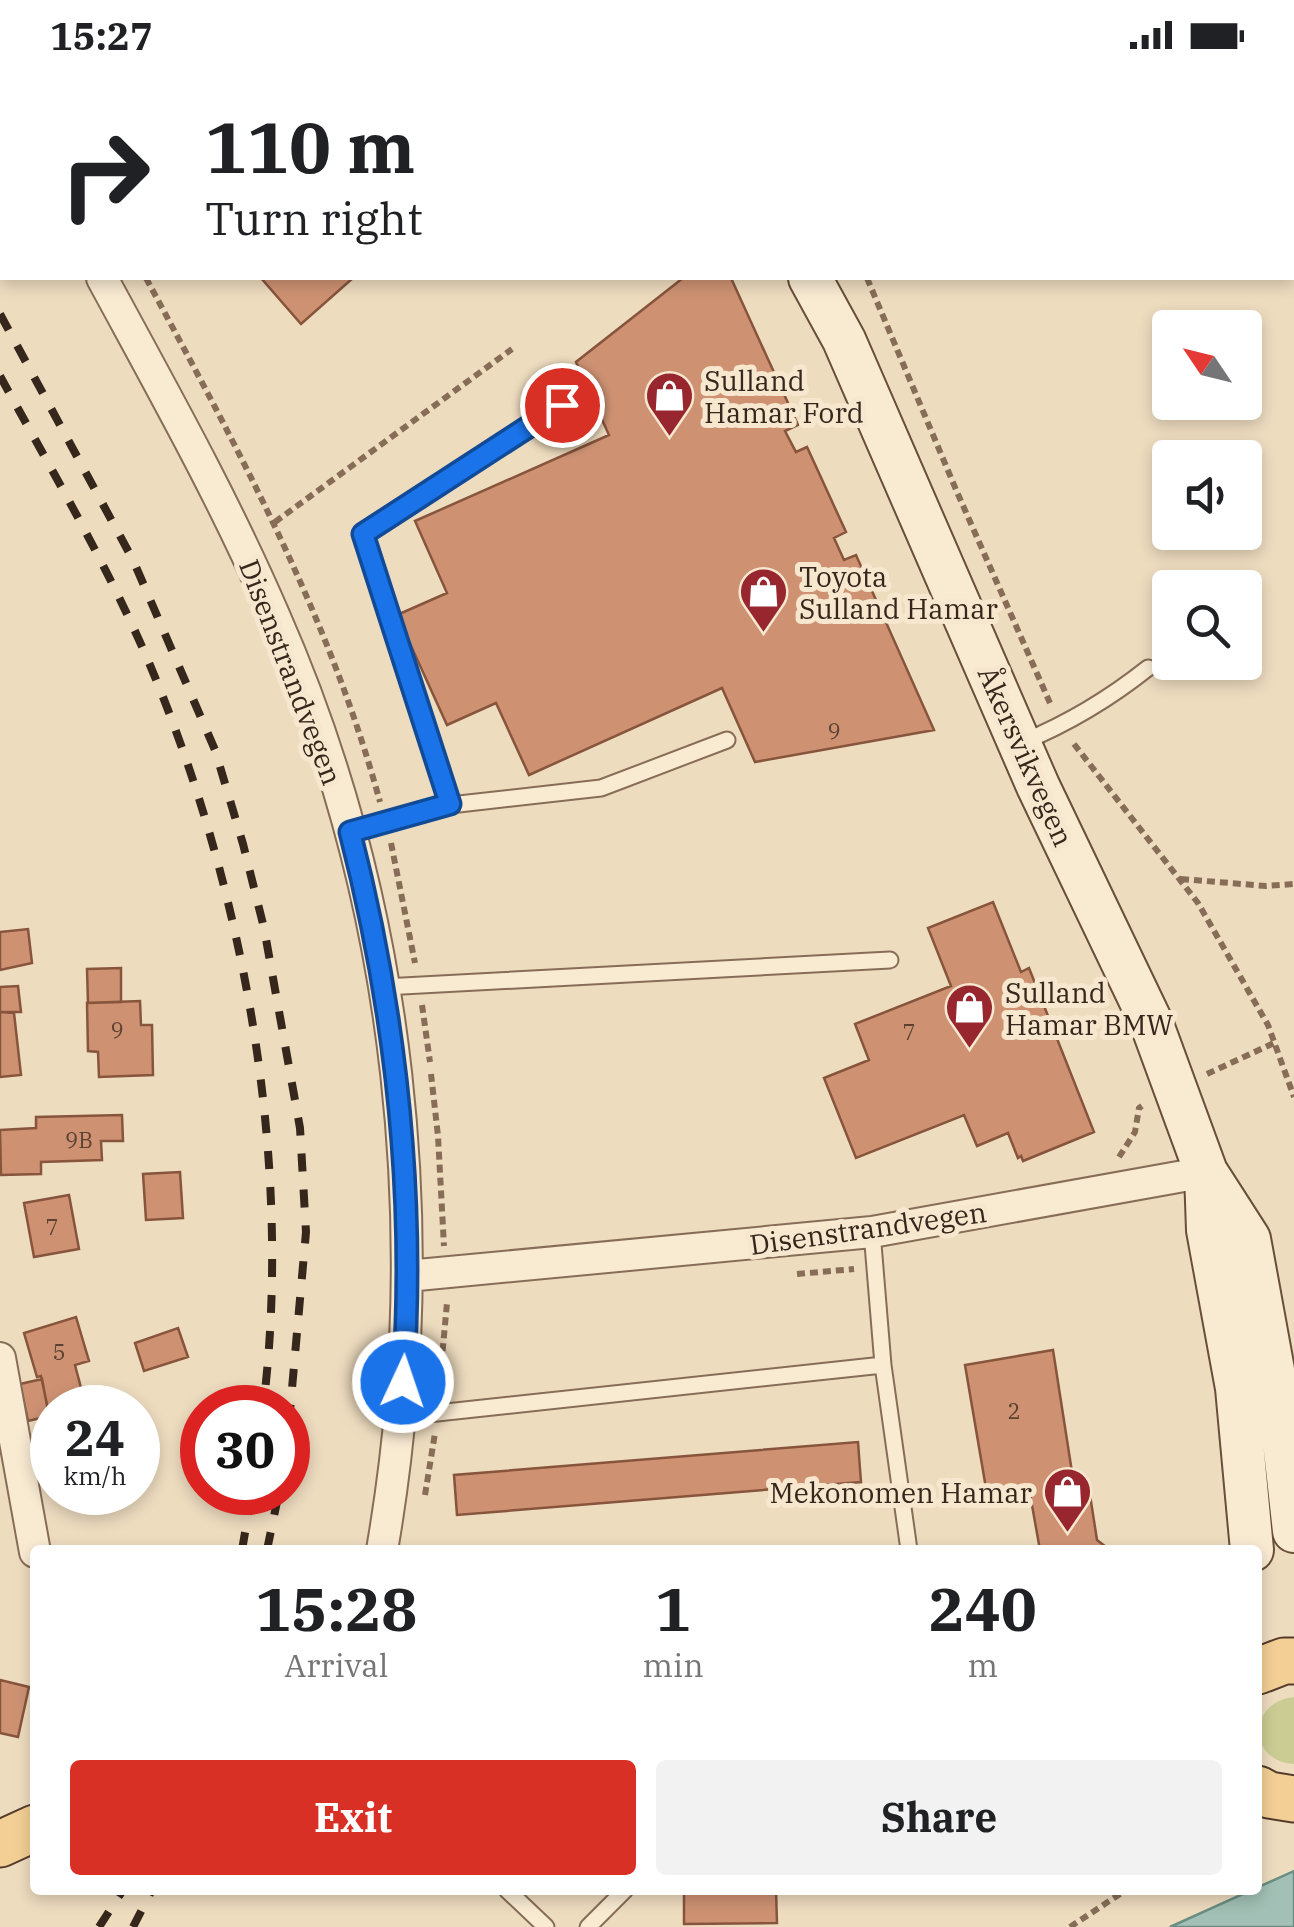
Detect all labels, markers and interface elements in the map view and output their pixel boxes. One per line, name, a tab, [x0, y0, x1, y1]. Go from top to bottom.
text: 15:27	[50, 11, 153, 60]
text: 110 m	[205, 101, 415, 192]
icon: right	[40, 110, 170, 240]
text: Turn right	[205, 189, 423, 247]
north arrow	[1152, 310, 1262, 420]
map controls	[1152, 310, 1262, 680]
place label: Sulland Hamar Ford	[704, 362, 864, 431]
pin	[520, 363, 605, 448]
shop icon: Sulland Hamar Ford	[643, 370, 695, 438]
icon: arrive	[535, 378, 590, 433]
button: sound	[1152, 440, 1262, 550]
street label: Disenstrandvegen	[231, 554, 351, 790]
place label: Toyota Sulland Hamar	[799, 558, 999, 627]
shop icon: Toyota Sulland Hamar	[738, 566, 790, 634]
button: search	[1152, 570, 1262, 680]
street label: Åkersvikvegen	[970, 660, 1082, 852]
house number: 9	[827, 716, 841, 745]
place label: Sulland Hamar BMW	[1005, 974, 1173, 1043]
shop icon: Sulland Hamar BMW	[944, 982, 996, 1050]
house number: 9	[110, 1015, 124, 1044]
house number: 7	[902, 1017, 916, 1046]
house number: 9B	[65, 1125, 93, 1154]
street label: Disenstrandvegen	[747, 1193, 989, 1263]
house number: 7	[45, 1212, 59, 1241]
position arrow	[351, 1330, 455, 1434]
house number: 5	[52, 1337, 66, 1366]
speed limit sign: 30	[180, 1385, 310, 1515]
house number: 2	[1007, 1396, 1021, 1425]
text: 24	[65, 1405, 125, 1470]
text: km/h	[63, 1459, 127, 1492]
shop icon: Mekonomen Hamar	[1041, 1466, 1093, 1534]
place label: Mekonomen Hamar	[769, 1474, 1033, 1511]
text: 15:28	[255, 1569, 417, 1648]
text: 1	[655, 1569, 691, 1648]
text: 240	[929, 1569, 1037, 1648]
text: Arrival	[284, 1644, 388, 1686]
text: min	[643, 1644, 704, 1686]
text: m	[968, 1644, 998, 1686]
button: Exit	[70, 1760, 636, 1875]
button: Share	[656, 1760, 1222, 1875]

